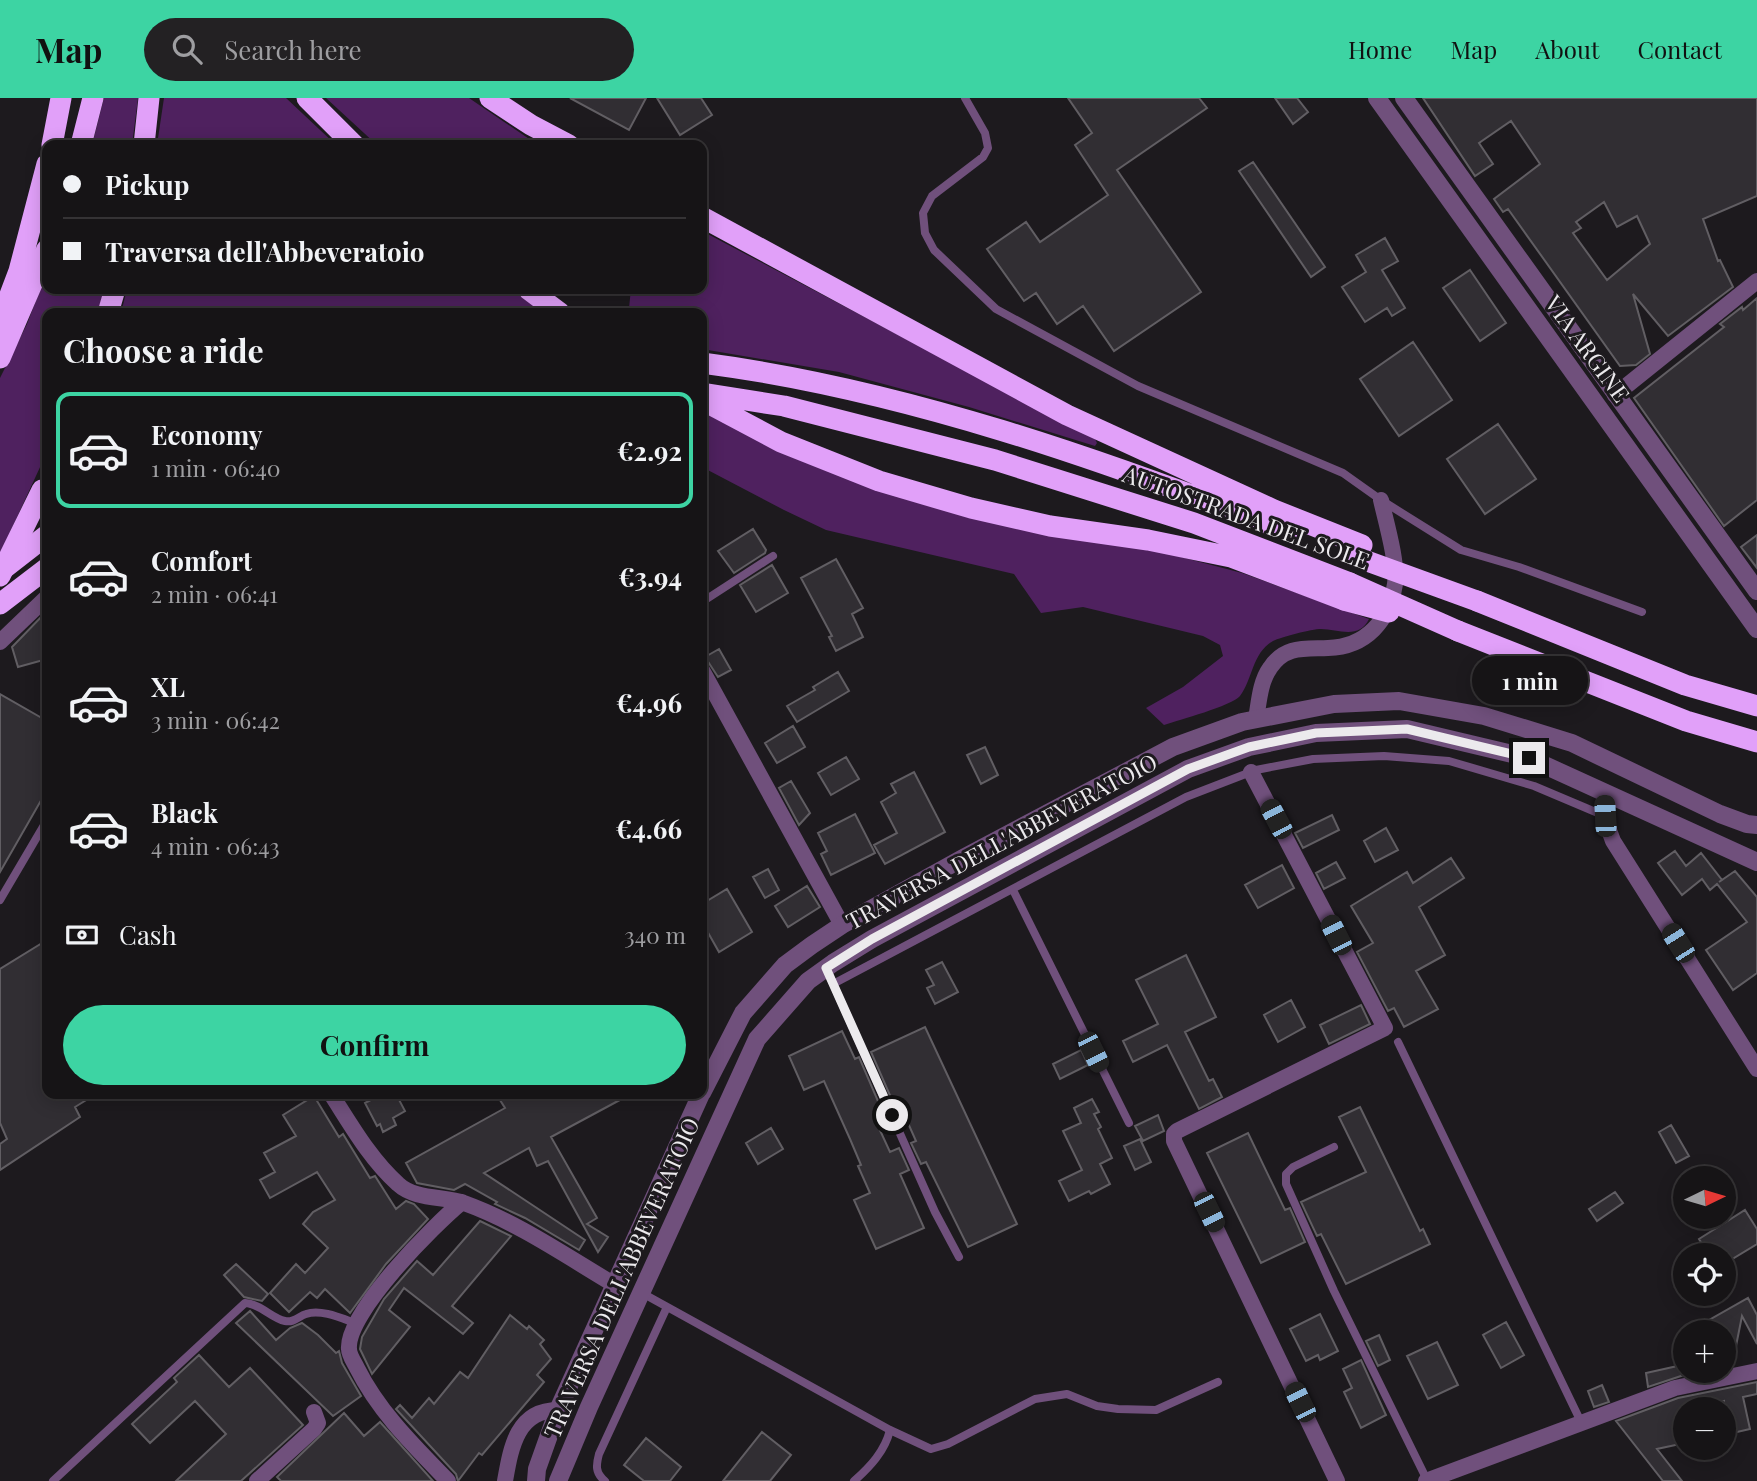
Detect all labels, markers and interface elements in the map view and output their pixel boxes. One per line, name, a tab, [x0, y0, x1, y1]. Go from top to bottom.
search box	[144, 18, 634, 81]
text: Map	[35, 27, 102, 71]
icon: search	[168, 30, 206, 68]
text: Search here	[224, 32, 362, 67]
text: Home	[1348, 33, 1412, 65]
text: Map	[1450, 33, 1497, 65]
text: About	[1535, 33, 1599, 65]
text: Contact	[1637, 33, 1722, 65]
text: Pickup	[105, 167, 189, 202]
text: Traversa dell'Abbeveratoio	[105, 234, 425, 269]
street label: VIA ARGINE	[1538, 288, 1637, 408]
text: Choose a ride	[63, 328, 264, 371]
text: Economy	[151, 417, 262, 452]
icon: car	[67, 419, 130, 482]
text: €2.92	[617, 433, 682, 468]
text: 1 min · 06:40	[151, 452, 281, 483]
street label: AUTOSTRADA DEL SOLE	[1118, 457, 1374, 576]
text: Comfort	[151, 543, 252, 578]
icon: car	[67, 545, 130, 608]
text: €3.94	[618, 559, 682, 594]
text: 2 min · 06:41	[151, 578, 278, 609]
callout: 1 min	[1471, 656, 1587, 706]
text: 1 min	[1502, 665, 1558, 696]
text: XL	[151, 669, 185, 704]
icon: car	[67, 671, 130, 734]
text: €4.96	[616, 685, 682, 720]
text: 3 min · 06:42	[151, 704, 280, 735]
route end	[1513, 742, 1545, 774]
street label: TRAVERSA DELL'ABBEVERATOIO	[840, 745, 1162, 936]
car	[1594, 794, 1617, 838]
text: Black	[151, 795, 218, 830]
car	[1257, 796, 1296, 842]
icon: car	[67, 797, 130, 860]
text: €4.66	[615, 811, 682, 846]
text: 4 min · 06:43	[151, 830, 280, 861]
car	[1318, 912, 1355, 958]
icon: cash	[63, 916, 101, 954]
text: Cash	[119, 917, 177, 952]
text: 340 m	[624, 919, 686, 950]
car	[1658, 920, 1699, 966]
button: Confirm	[63, 1005, 686, 1085]
car	[1075, 1029, 1112, 1075]
route start	[876, 1099, 908, 1131]
street label: TRAVERSA DELL'ABBEVERATOIO	[536, 1112, 706, 1443]
north arrow	[1673, 1166, 1736, 1228]
map controls	[1673, 1166, 1736, 1460]
car	[1191, 1189, 1228, 1235]
button: locate	[1673, 1243, 1736, 1306]
button: +	[1673, 1320, 1736, 1383]
car	[1282, 1379, 1319, 1425]
button: −	[1673, 1397, 1736, 1460]

